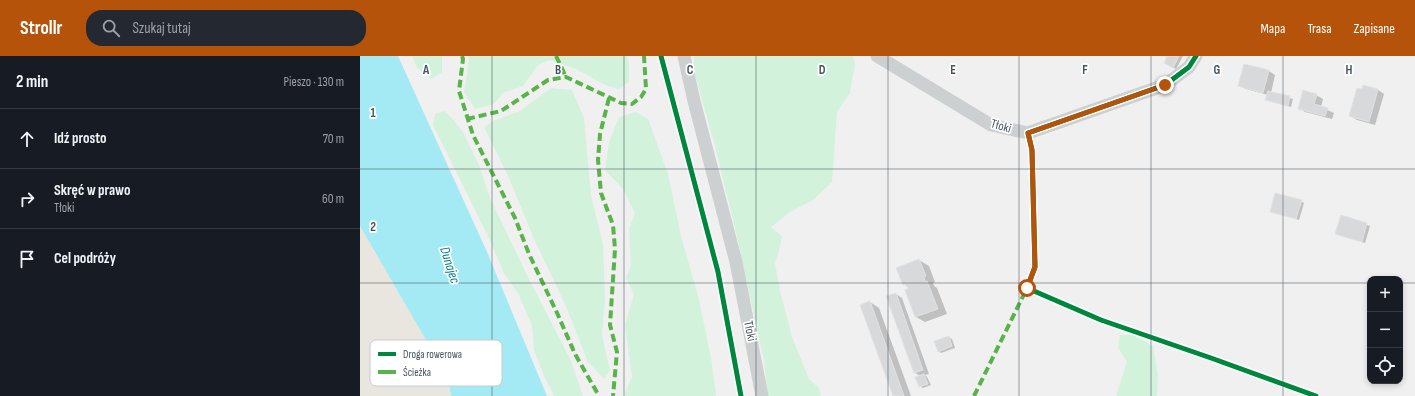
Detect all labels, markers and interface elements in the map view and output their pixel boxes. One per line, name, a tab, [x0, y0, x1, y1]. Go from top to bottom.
search box	[86, 10, 366, 46]
text: Strollr	[20, 17, 62, 40]
icon: search	[100, 17, 122, 39]
text: Szukaj tutaj	[132, 19, 191, 38]
text: Mapa	[1260, 20, 1285, 37]
text: Trasa	[1307, 20, 1332, 37]
text: Zapisane	[1354, 20, 1395, 37]
text: A	[422, 62, 430, 78]
text: B	[555, 62, 561, 78]
text: C	[687, 62, 694, 78]
text: D	[819, 62, 826, 78]
text: E	[950, 62, 956, 78]
text: F	[1082, 62, 1088, 78]
text: G	[1214, 62, 1221, 78]
text: H	[1346, 62, 1353, 78]
text: 2 min	[16, 72, 48, 92]
text: Pieszo · 130 m	[284, 74, 344, 90]
route end	[1156, 76, 1174, 94]
text: 1	[370, 105, 376, 121]
street label: Tłoki	[989, 115, 1013, 137]
icon: ahead	[16, 128, 38, 150]
text: Idź prosto	[54, 129, 107, 148]
text: 70 m	[323, 131, 344, 147]
text: Skręć w prawo	[54, 181, 131, 200]
icon: right	[16, 188, 38, 210]
text: 60 m	[322, 191, 344, 207]
text: Tłoki	[54, 200, 75, 216]
text: 2	[370, 219, 376, 235]
water label: Dunajec	[436, 245, 464, 286]
icon: arrive	[16, 248, 38, 270]
text: Cel podróży	[54, 249, 116, 268]
map controls	[1367, 276, 1403, 384]
button: +	[1367, 276, 1403, 312]
route start	[1018, 279, 1036, 297]
button: −	[1367, 312, 1403, 348]
street label: Tłoki	[740, 319, 760, 343]
legend	[370, 340, 502, 386]
text: Droga rowerowa	[403, 348, 462, 361]
button: locate	[1367, 348, 1403, 384]
text: Ścieżka	[403, 366, 431, 379]

